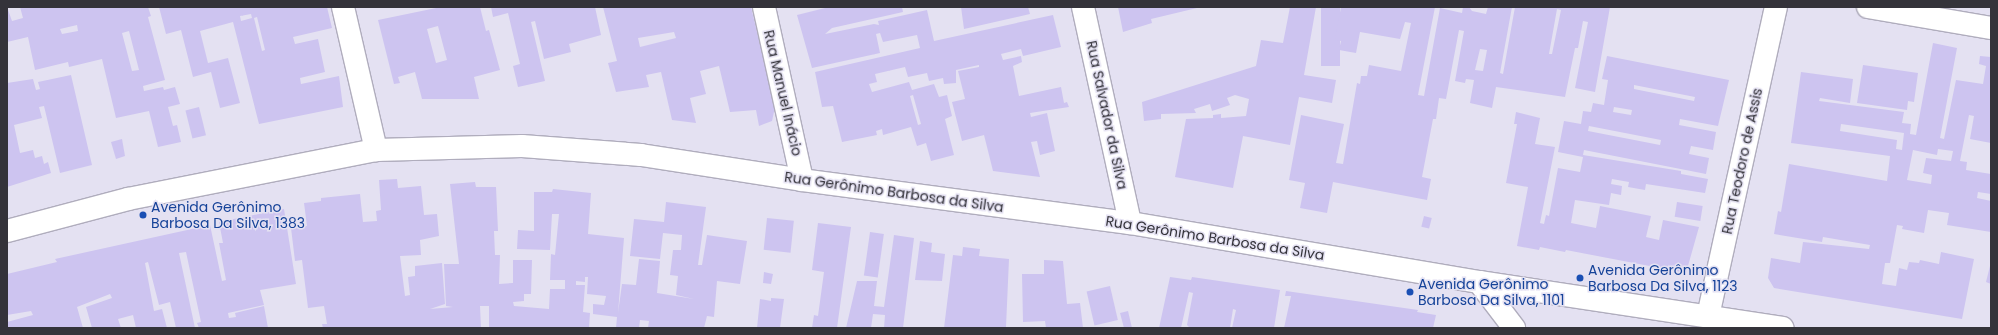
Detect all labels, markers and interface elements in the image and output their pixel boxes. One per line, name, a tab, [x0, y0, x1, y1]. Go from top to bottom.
street label: Rua Manuel Inácio	[760, 28, 806, 158]
street label: Rua Salvador da Silva	[1083, 39, 1131, 191]
street label: Rua Teodoro de Assis	[1718, 86, 1766, 236]
street label: Rua Gerônimo Barbosa da Silva	[783, 168, 1005, 216]
place label: Avenida Gerônimo Barbosa Da Silva, 1383	[151, 199, 305, 232]
marker: Avenida Gerônimo Barbosa Da Silva, 1383	[138, 210, 148, 220]
street label: Rua Gerônimo Barbosa da Silva	[1104, 212, 1326, 264]
place label: Avenida Gerônimo Barbosa Da Silva, 1123	[1588, 262, 1737, 294]
marker: Avenida Gerônimo Barbosa Da Silva, 1123	[1575, 273, 1585, 283]
place label: Avenida Gerônimo Barbosa Da Silva, 1101	[1418, 276, 1564, 308]
marker: Avenida Gerônimo Barbosa Da Silva, 1101	[1405, 287, 1415, 297]

